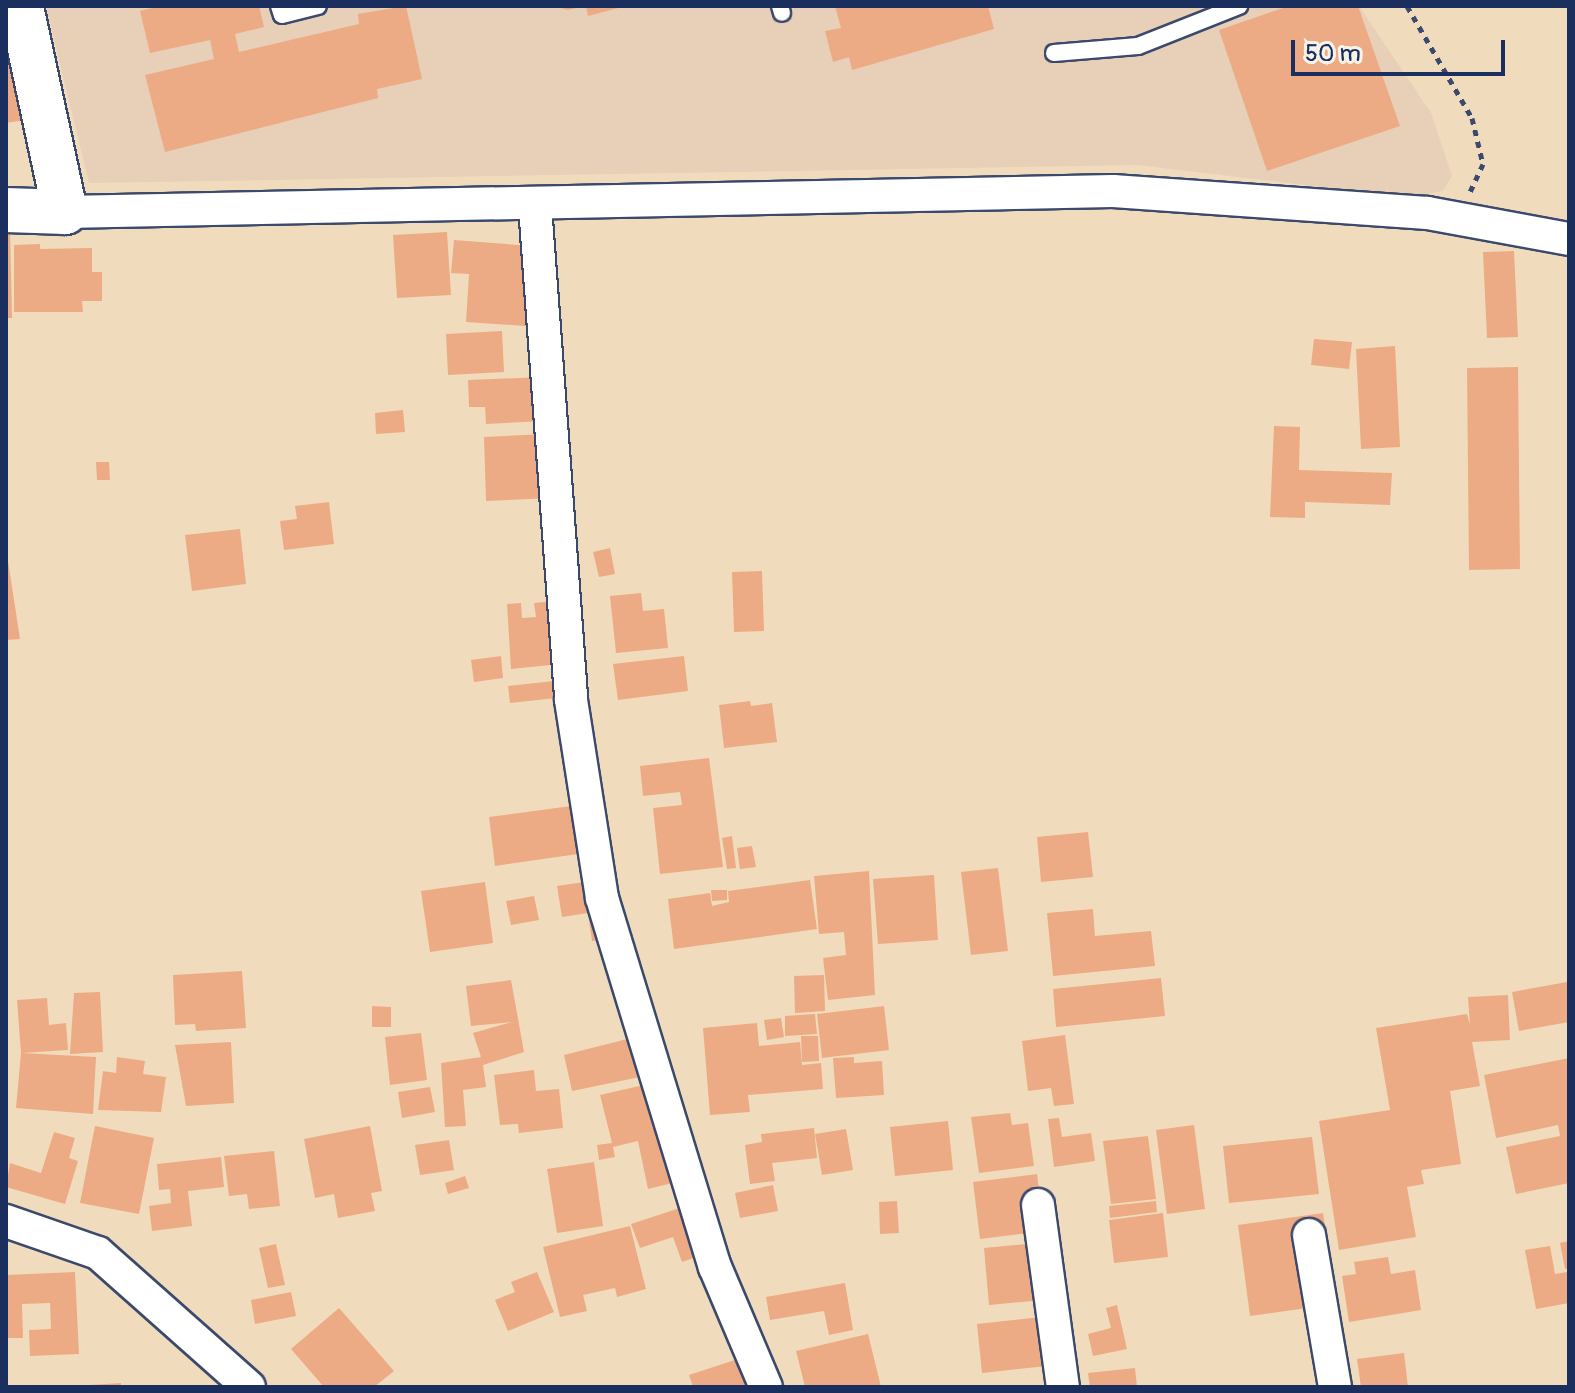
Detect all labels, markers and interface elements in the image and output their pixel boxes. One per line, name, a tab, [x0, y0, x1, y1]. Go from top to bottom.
scale bar	[1295, 24, 1509, 74]
text: 50 m	[1305, 39, 1361, 68]

